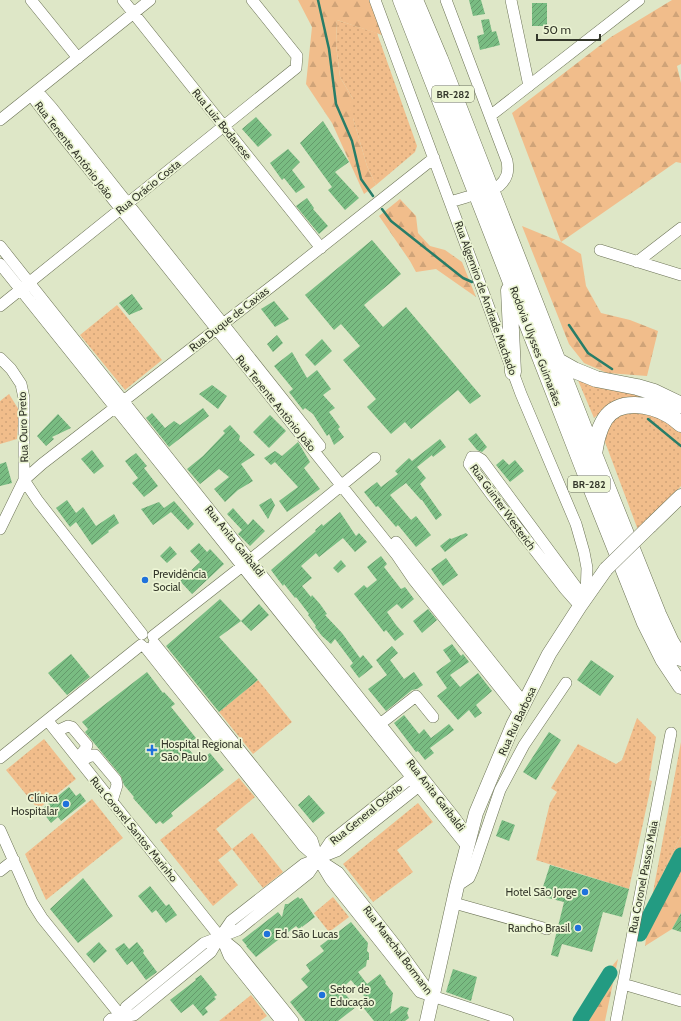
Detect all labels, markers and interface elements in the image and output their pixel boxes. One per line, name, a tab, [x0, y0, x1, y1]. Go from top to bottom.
scale bar	[537, 16, 600, 42]
text: 50 m	[543, 22, 571, 37]
street label: Rua Luiz Bodanese	[189, 86, 255, 163]
road number: BR-282	[432, 86, 474, 102]
street label: Rua Tenente Antônio João	[32, 98, 116, 202]
street label: Rua Orácio Costa	[113, 156, 184, 217]
street label: Rua Algemiro de Andrade Machado	[452, 219, 520, 377]
street label: Rua Duque de Caxias	[186, 283, 272, 354]
street label: Rodovia Ulysses Guimarães	[507, 284, 565, 408]
street label: Rua Tenente Antônio João	[233, 352, 319, 454]
street label: Rua Ouro Preto	[15, 391, 31, 463]
street label: Rua Guinter Westerich	[467, 461, 539, 553]
road number: BR-282	[568, 476, 610, 492]
street label: Rua Anita Garibaldi	[202, 503, 268, 579]
place label: Previdência Social	[153, 567, 207, 594]
marker: Previdência Social	[140, 575, 150, 585]
street label: Rua Rui Barbosa	[495, 684, 539, 758]
place label: Hospital Regional São Paulo	[161, 737, 242, 764]
marker: Hospital Regional São Paulo	[146, 744, 158, 756]
street label: Rua Anita Garibaldi	[404, 756, 468, 834]
street label: Rua Coronel Santos Marinho	[87, 773, 181, 885]
street label: Rua General Osório	[327, 780, 405, 848]
place label: Clínica Hospitalar	[11, 791, 59, 818]
marker: Clínica Hospitalar	[61, 799, 71, 809]
street label: Rua Coronel Passos Maia	[625, 819, 661, 934]
place label: Hotel São Jorge	[506, 885, 577, 899]
marker: Hotel São Jorge	[580, 887, 590, 897]
street label: Rua Marechal Bormann	[360, 903, 436, 997]
place label: Rancho Brasil	[508, 921, 570, 935]
marker: Rancho Brasil	[573, 923, 583, 933]
place label: Ed. São Lucas	[275, 927, 338, 941]
marker: Ed. São Lucas	[262, 929, 272, 939]
place label: Setor de Educação	[330, 982, 374, 1009]
marker: Setor de Educação	[317, 990, 327, 1000]

